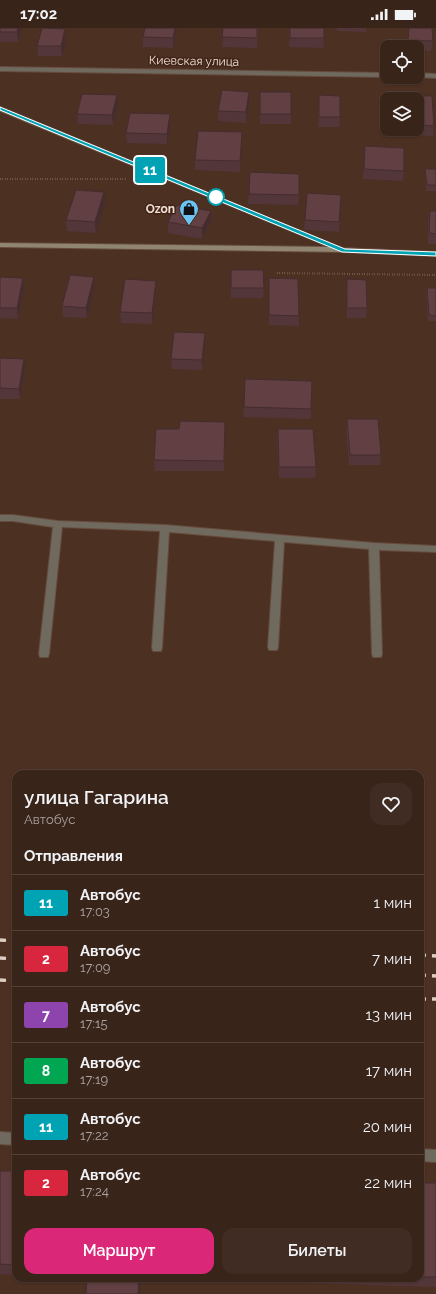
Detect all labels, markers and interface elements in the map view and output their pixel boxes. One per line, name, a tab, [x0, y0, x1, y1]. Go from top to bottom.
text: 17:02	[20, 5, 57, 23]
map controls	[380, 40, 424, 136]
button: locate	[380, 40, 424, 84]
street label: Киевская улица	[149, 53, 239, 69]
button: layers	[380, 92, 424, 136]
line badge: 11	[132, 157, 168, 183]
text: 11	[143, 162, 157, 178]
unlabelled marker	[207, 188, 225, 206]
shop icon: Ozon	[178, 198, 200, 226]
place label: Ozon	[146, 202, 175, 216]
button: heart	[370, 783, 412, 825]
text: улица Гагарина	[24, 786, 169, 808]
text: Автобус	[24, 812, 75, 827]
text: Отправления	[24, 847, 123, 865]
text: Автобус	[80, 886, 141, 904]
text: 1 мин	[374, 894, 412, 912]
text: 11	[39, 895, 53, 911]
text: 17:03	[80, 904, 110, 919]
text: Автобус	[80, 942, 141, 960]
text: 7 мин	[372, 950, 412, 968]
text: 2	[42, 951, 50, 967]
text: 17:09	[80, 960, 110, 975]
text: Автобус	[80, 998, 141, 1016]
text: 13 мин	[366, 1006, 412, 1024]
text: 7	[42, 1007, 50, 1023]
text: 17:15	[80, 1016, 108, 1031]
text: Автобус	[80, 1054, 141, 1072]
text: 17 мин	[366, 1062, 412, 1080]
text: 8	[42, 1063, 50, 1079]
text: 17:19	[80, 1072, 108, 1087]
text: Автобус	[80, 1110, 141, 1128]
text: 20 мин	[363, 1118, 412, 1136]
text: 11	[39, 1119, 53, 1135]
text: 17:22	[80, 1128, 108, 1143]
text: Автобус	[80, 1166, 141, 1184]
text: 22 мин	[364, 1174, 412, 1192]
text: 2	[42, 1175, 50, 1191]
text: 17:24	[80, 1184, 109, 1199]
button: Маршрут	[24, 1228, 214, 1274]
button: Билеты	[222, 1228, 412, 1274]

